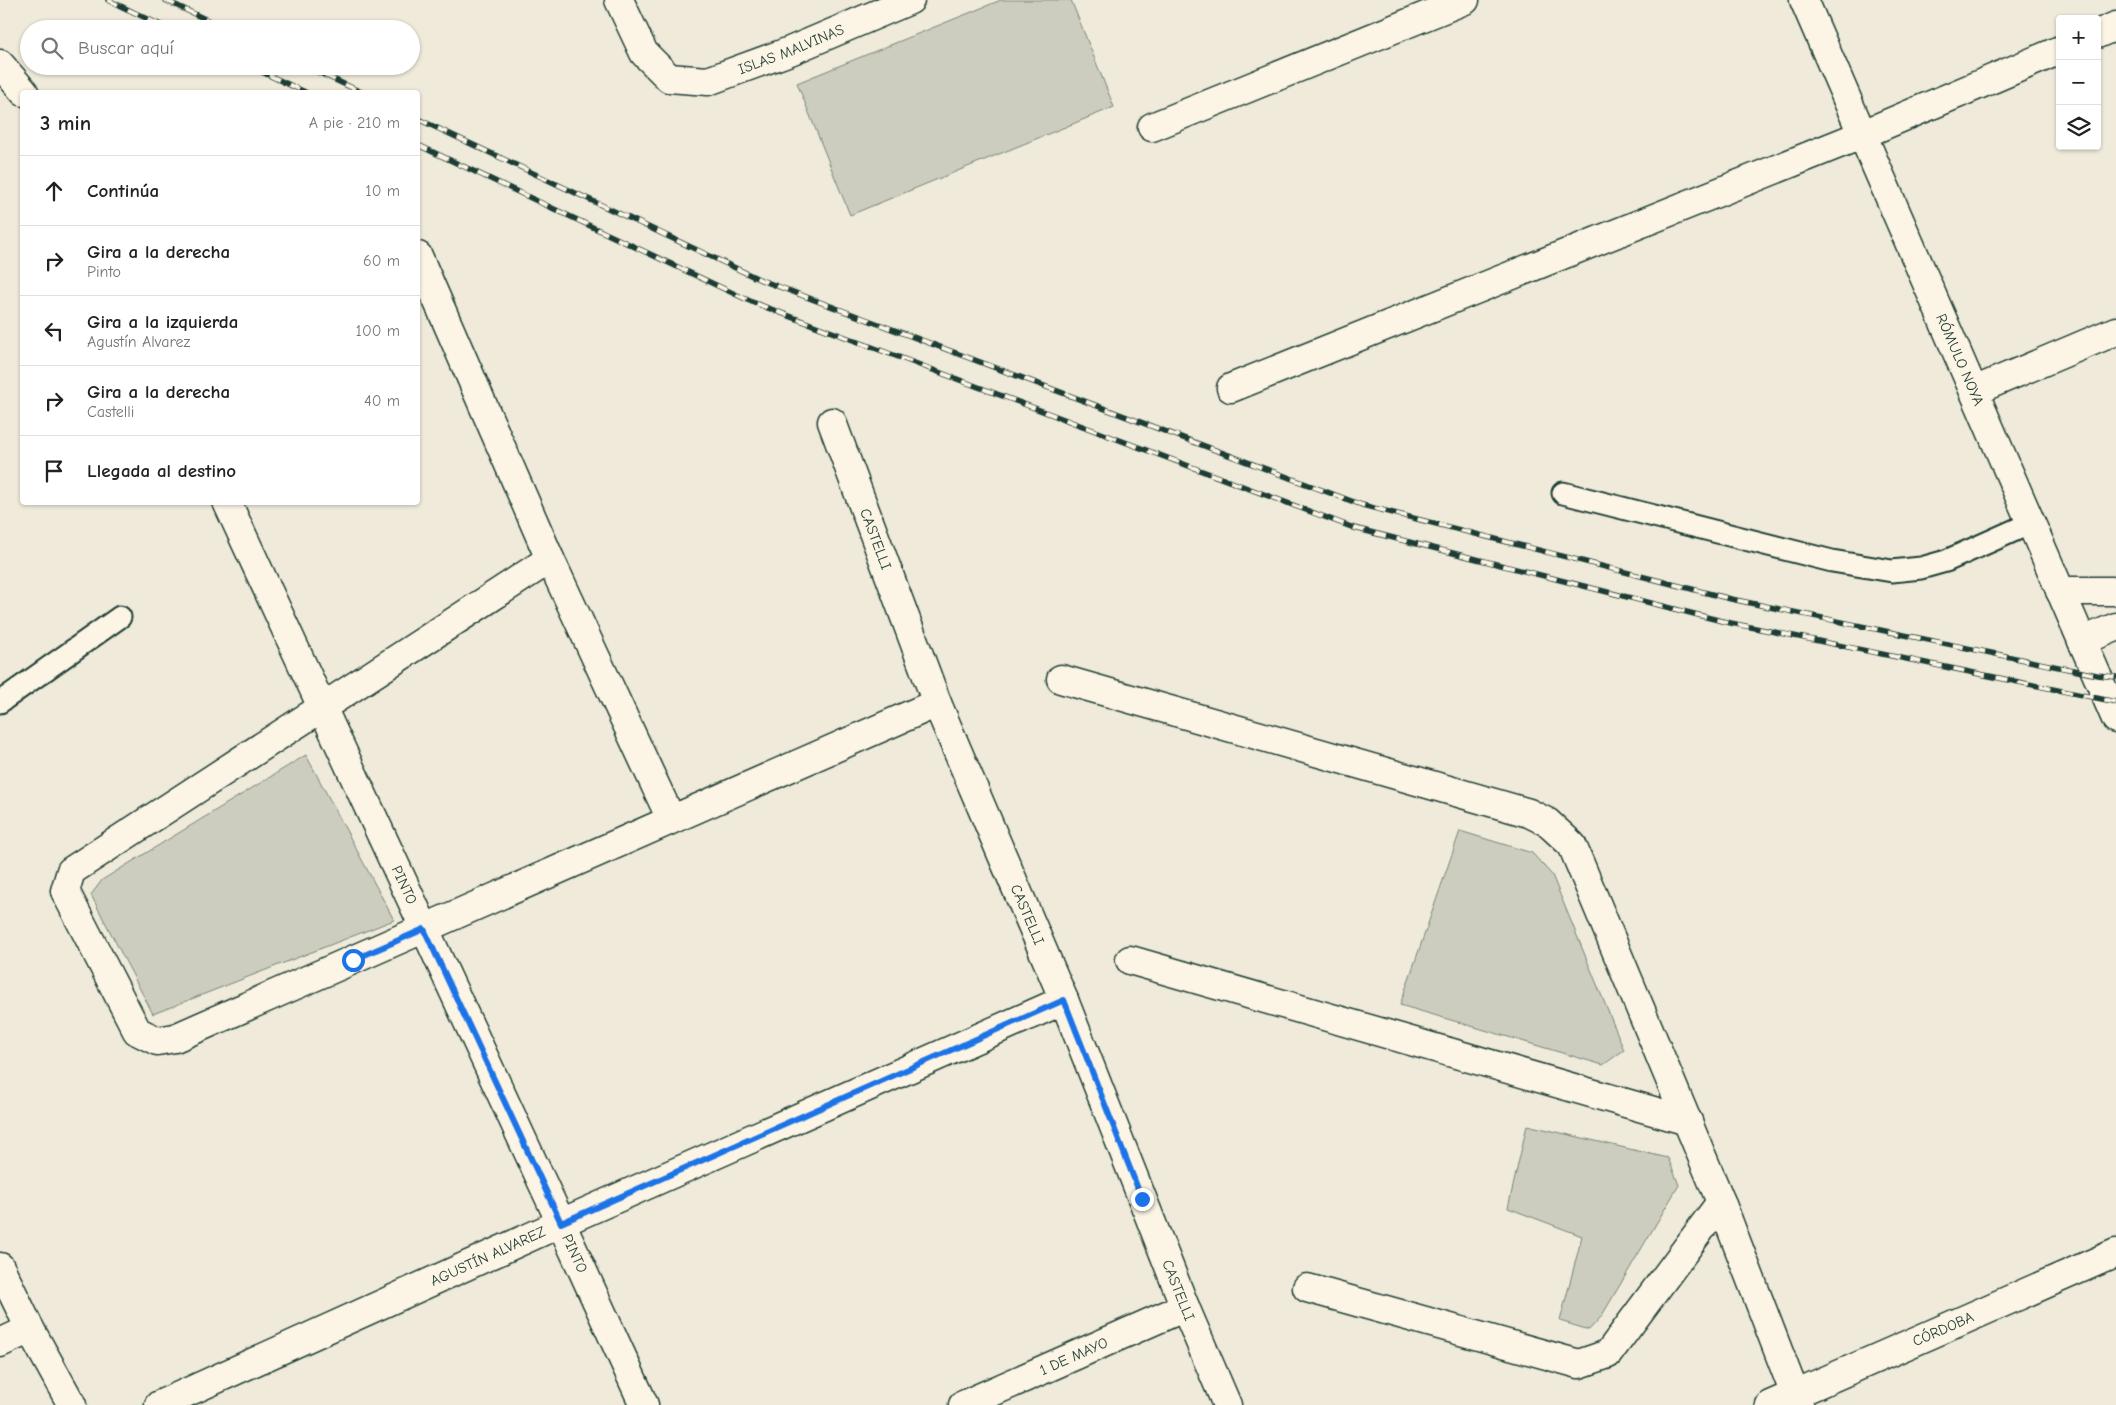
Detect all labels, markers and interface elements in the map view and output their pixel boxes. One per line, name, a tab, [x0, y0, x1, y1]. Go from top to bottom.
map controls	[2056, 15, 2101, 150]
button: +	[2056, 15, 2101, 60]
search box	[20, 20, 420, 75]
street label: ISLAS MALVINAS	[736, 20, 847, 78]
icon: search	[38, 34, 66, 62]
text: Buscar aquí	[78, 37, 174, 59]
button: −	[2056, 60, 2101, 105]
button: layers	[2056, 105, 2101, 150]
text: 3 min	[40, 111, 91, 135]
text: A pie · 210 m	[309, 114, 400, 132]
icon: ahead	[40, 177, 68, 205]
text: Continúa	[87, 180, 159, 202]
text: 10 m	[365, 182, 400, 200]
text: Gira a la derecha	[87, 241, 230, 263]
icon: right	[40, 247, 68, 275]
text: 60 m	[363, 252, 400, 270]
text: Pinto	[87, 263, 121, 281]
text: Gira a la izquierda	[87, 311, 238, 333]
street label: RÓMULO NOYA	[1932, 311, 1988, 409]
icon: left	[40, 317, 68, 345]
text: 100 m	[356, 322, 400, 340]
text: Agustín Alvarez	[87, 333, 190, 351]
text: Gira a la derecha	[87, 381, 230, 403]
icon: right	[40, 387, 68, 415]
text: 40 m	[364, 392, 400, 410]
text: Castelli	[87, 403, 135, 421]
icon: arrive	[40, 457, 68, 485]
text: Llegada al destino	[87, 460, 236, 482]
street label: CASTELLI	[856, 506, 895, 572]
street label: PINTO	[388, 863, 421, 907]
street label: CASTELLI	[1007, 882, 1048, 948]
route start	[342, 949, 365, 972]
route end	[1131, 1188, 1154, 1211]
street label: AGUSTÍN ALVAREZ	[427, 1222, 548, 1290]
street label: PINTO	[558, 1231, 592, 1276]
street label: CASTELLI	[1158, 1257, 1199, 1324]
street label: CÓRDOBA	[1910, 1308, 1977, 1350]
street label: 1 DE MAYO	[1037, 1333, 1111, 1379]

